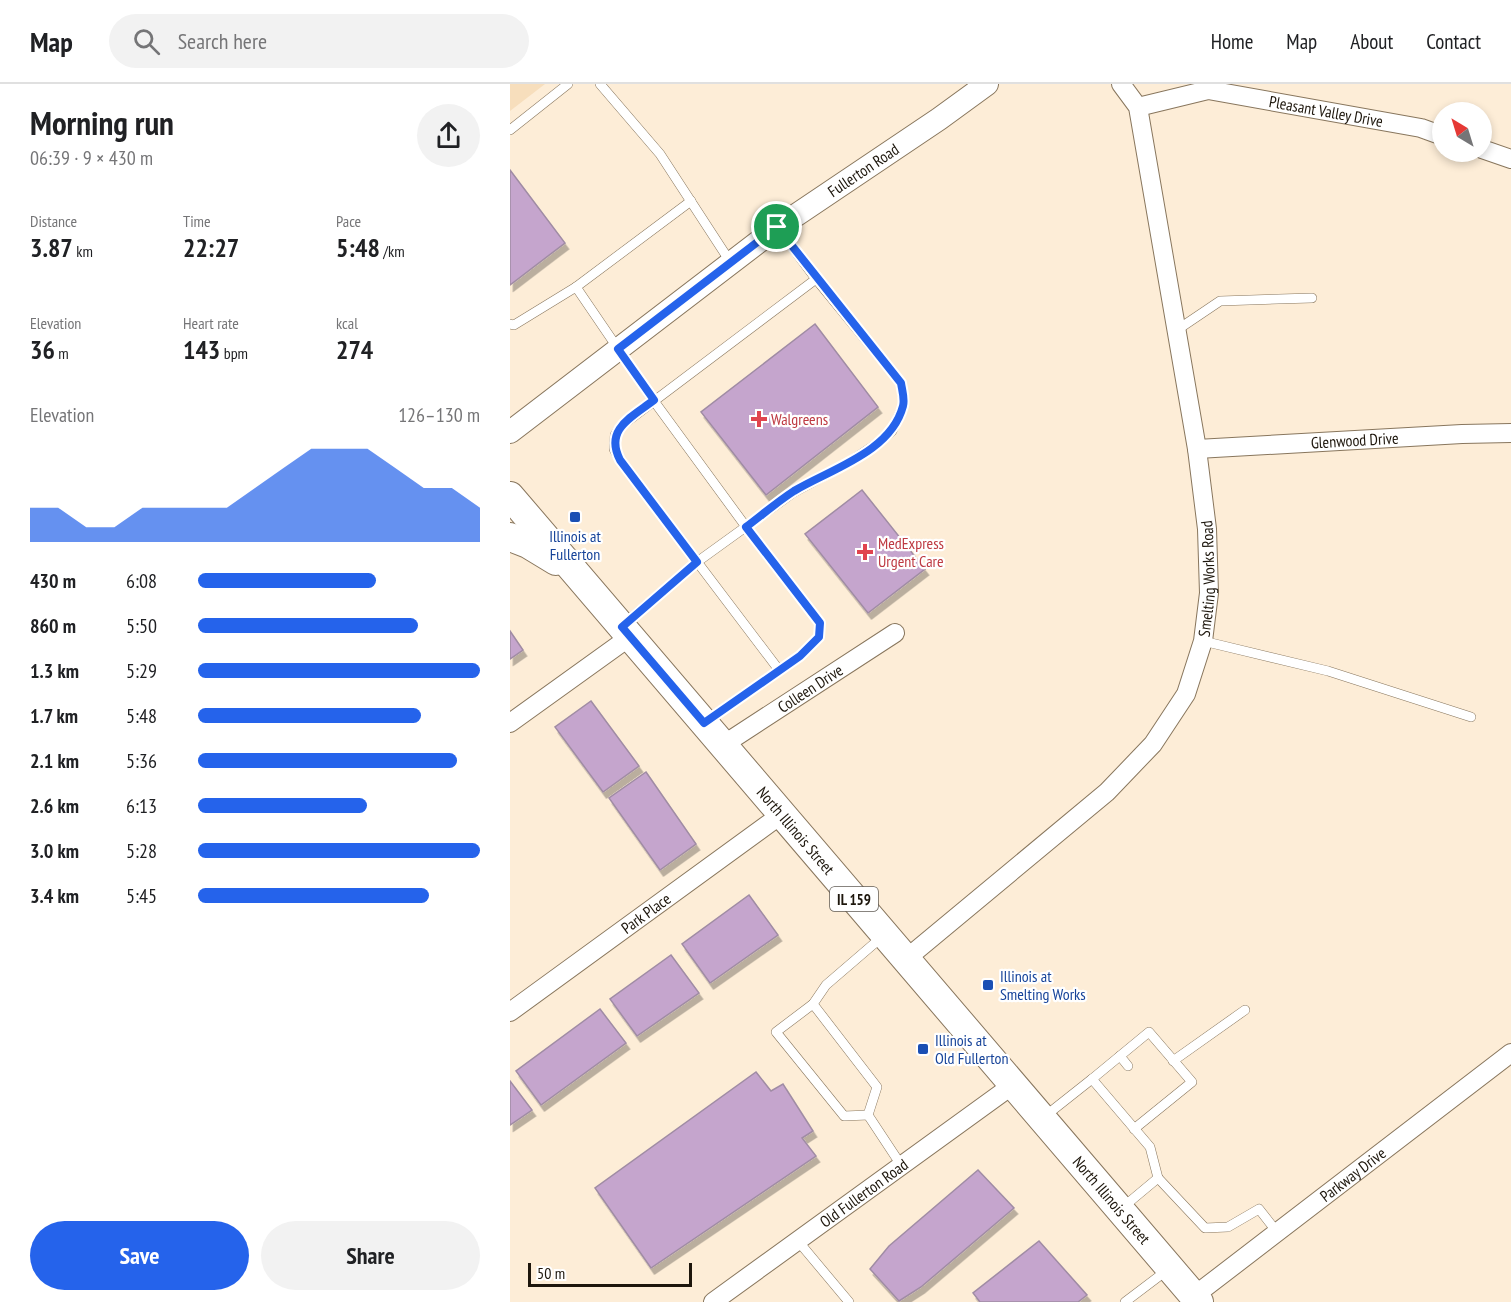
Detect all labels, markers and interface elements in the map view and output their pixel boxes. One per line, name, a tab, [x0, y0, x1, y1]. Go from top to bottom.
search box	[109, 14, 529, 68]
text: Map	[30, 23, 73, 60]
icon: search	[130, 25, 163, 58]
text: Search here	[178, 27, 267, 55]
text: Home	[1211, 28, 1253, 55]
text: Map	[1286, 28, 1317, 55]
text: About	[1350, 28, 1393, 55]
text: Contact	[1426, 28, 1481, 55]
street label: Pleasant Valley Drive	[1268, 91, 1385, 131]
text: Morning run	[30, 101, 174, 144]
north arrow	[1432, 102, 1492, 162]
map controls	[1432, 102, 1492, 162]
button: share	[417, 104, 480, 167]
street label: Fullerton Road	[824, 139, 903, 201]
text: 06:39 · 9 × 430 m	[30, 145, 153, 171]
pin	[751, 201, 802, 252]
icon: arrive	[760, 210, 793, 243]
text: Distance	[30, 211, 77, 231]
text: Time	[183, 211, 211, 231]
text: Pace	[336, 211, 361, 231]
text: 3.87	[30, 231, 73, 264]
text: 22:27	[183, 231, 239, 264]
text: 5:48	[336, 231, 380, 264]
text: km	[73, 241, 93, 261]
text: /km	[380, 241, 405, 261]
text: Elevation	[30, 313, 81, 333]
text: Heart rate	[183, 313, 239, 333]
text: kcal	[336, 313, 358, 333]
text: 36	[30, 333, 55, 366]
text: 143	[183, 333, 220, 366]
text: 274	[336, 333, 373, 366]
text: m	[55, 343, 69, 363]
text: bpm	[220, 343, 248, 363]
text: Elevation	[30, 402, 94, 428]
text: 126–130 m	[398, 402, 480, 428]
place label: Walgreens	[771, 409, 828, 429]
marker: Walgreens	[752, 412, 766, 426]
street label: Glenwood Drive	[1310, 428, 1399, 453]
marker: Illinois at Fullerton	[568, 510, 582, 524]
street label: Smelting Works Road	[1194, 519, 1219, 638]
place label: Illinois at Fullerton	[549, 526, 601, 564]
place label: MedExpress Urgent Care	[878, 533, 944, 571]
marker: MedExpress Urgent Care	[856, 543, 874, 561]
text: 430 m	[30, 568, 76, 594]
text: 6:08	[126, 568, 157, 594]
text: 860 m	[30, 613, 76, 639]
text: 5:50	[126, 613, 157, 639]
text: 1.3 km	[30, 658, 79, 684]
text: 5:29	[126, 658, 157, 684]
street label: Colleen Drive	[774, 660, 847, 717]
text: 1.7 km	[30, 703, 78, 729]
text: 5:48	[126, 703, 157, 729]
text: 2.1 km	[30, 748, 79, 774]
text: 5:36	[126, 748, 157, 774]
street label: North Illinois Street	[753, 782, 839, 879]
text: 2.6 km	[30, 793, 79, 819]
text: 6:13	[126, 793, 157, 819]
text: 3.0 km	[30, 838, 79, 864]
text: 5:28	[126, 838, 157, 864]
text: 3.4 km	[30, 883, 79, 909]
text: 5:45	[126, 883, 157, 909]
road number: IL 159	[830, 887, 878, 911]
street label: Park Place	[617, 888, 674, 938]
place label: Illinois at Smelting Works	[1000, 966, 1086, 1004]
marker: Illinois at Smelting Works	[981, 978, 995, 992]
place label: Illinois at Old Fullerton	[935, 1030, 1008, 1068]
marker: Illinois at Old Fullerton	[916, 1042, 930, 1056]
street label: Parkway Drive	[1316, 1143, 1390, 1206]
street label: North Illinois Street	[1069, 1152, 1155, 1248]
street label: Old Fullerton Road	[816, 1154, 912, 1232]
button: Save	[30, 1221, 249, 1290]
button: Share	[261, 1221, 480, 1290]
scale bar	[528, 1260, 692, 1288]
text: 50 m	[537, 1263, 565, 1283]

